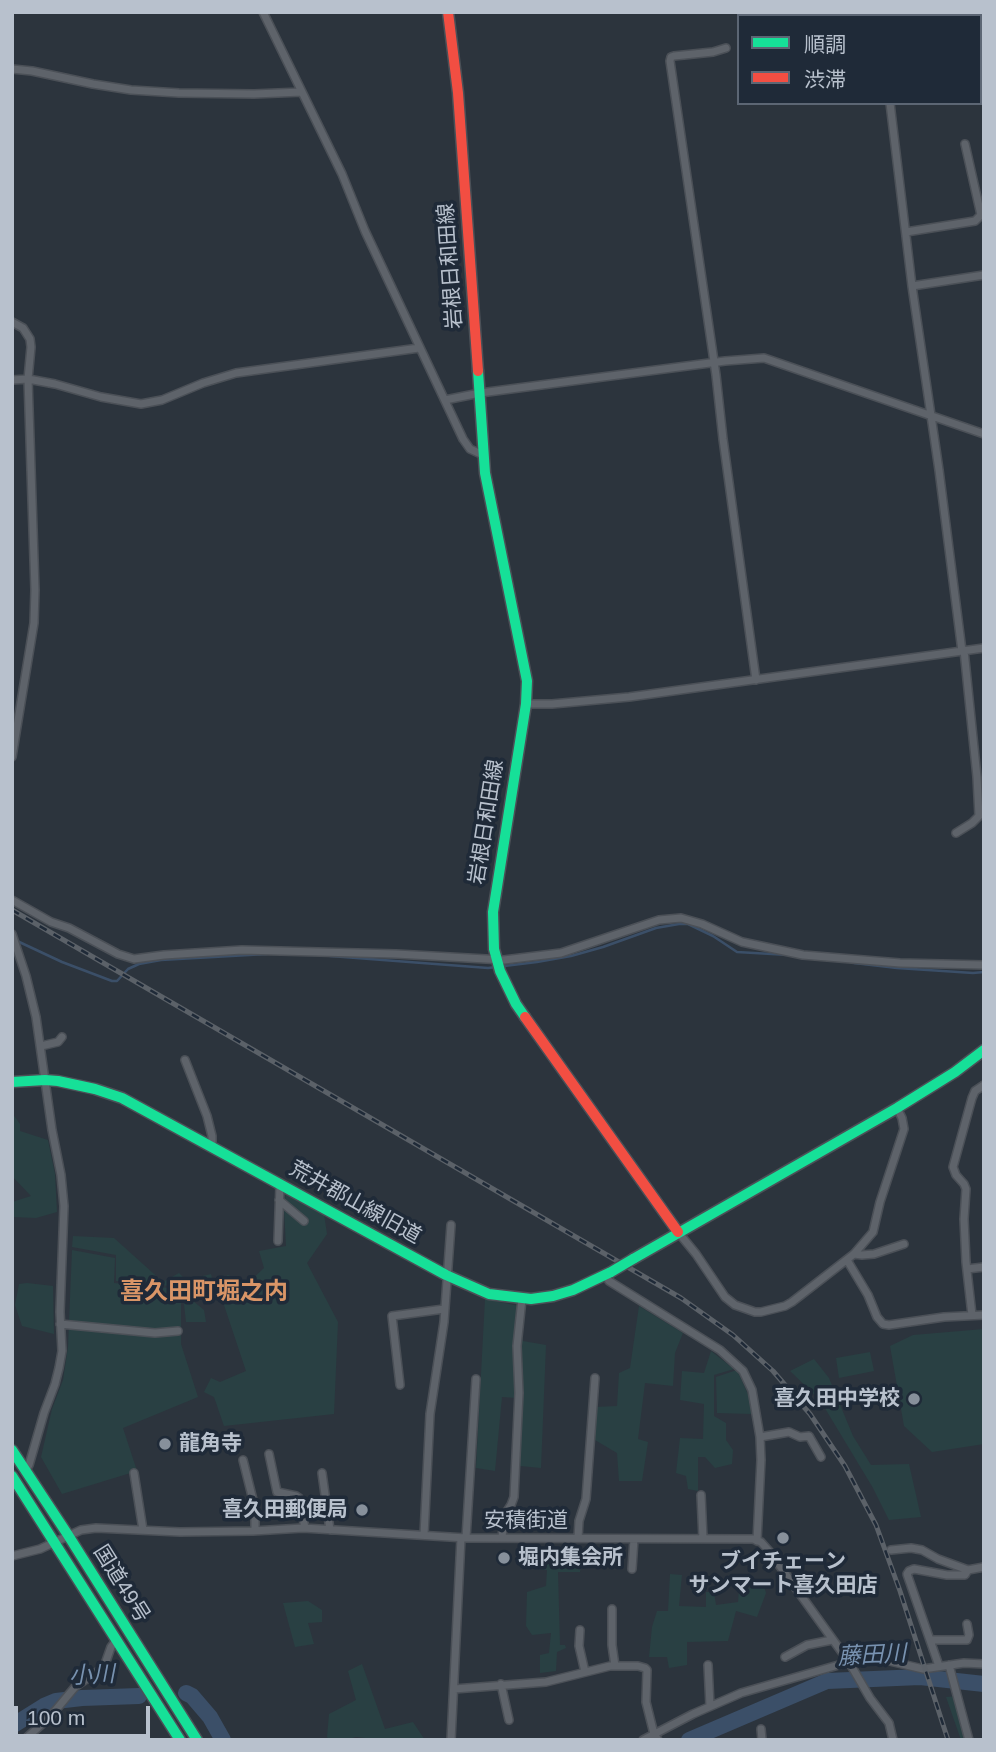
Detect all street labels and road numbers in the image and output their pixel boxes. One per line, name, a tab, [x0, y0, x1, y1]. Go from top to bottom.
street label: 岩根日和田線	[434, 202, 468, 330]
street label: 岩根日和田線	[465, 758, 509, 886]
street label: 荒井郡山線旧道	[285, 1156, 425, 1250]
street label: 安積街道	[484, 1508, 568, 1534]
street label: 国道49号	[87, 1541, 155, 1627]

